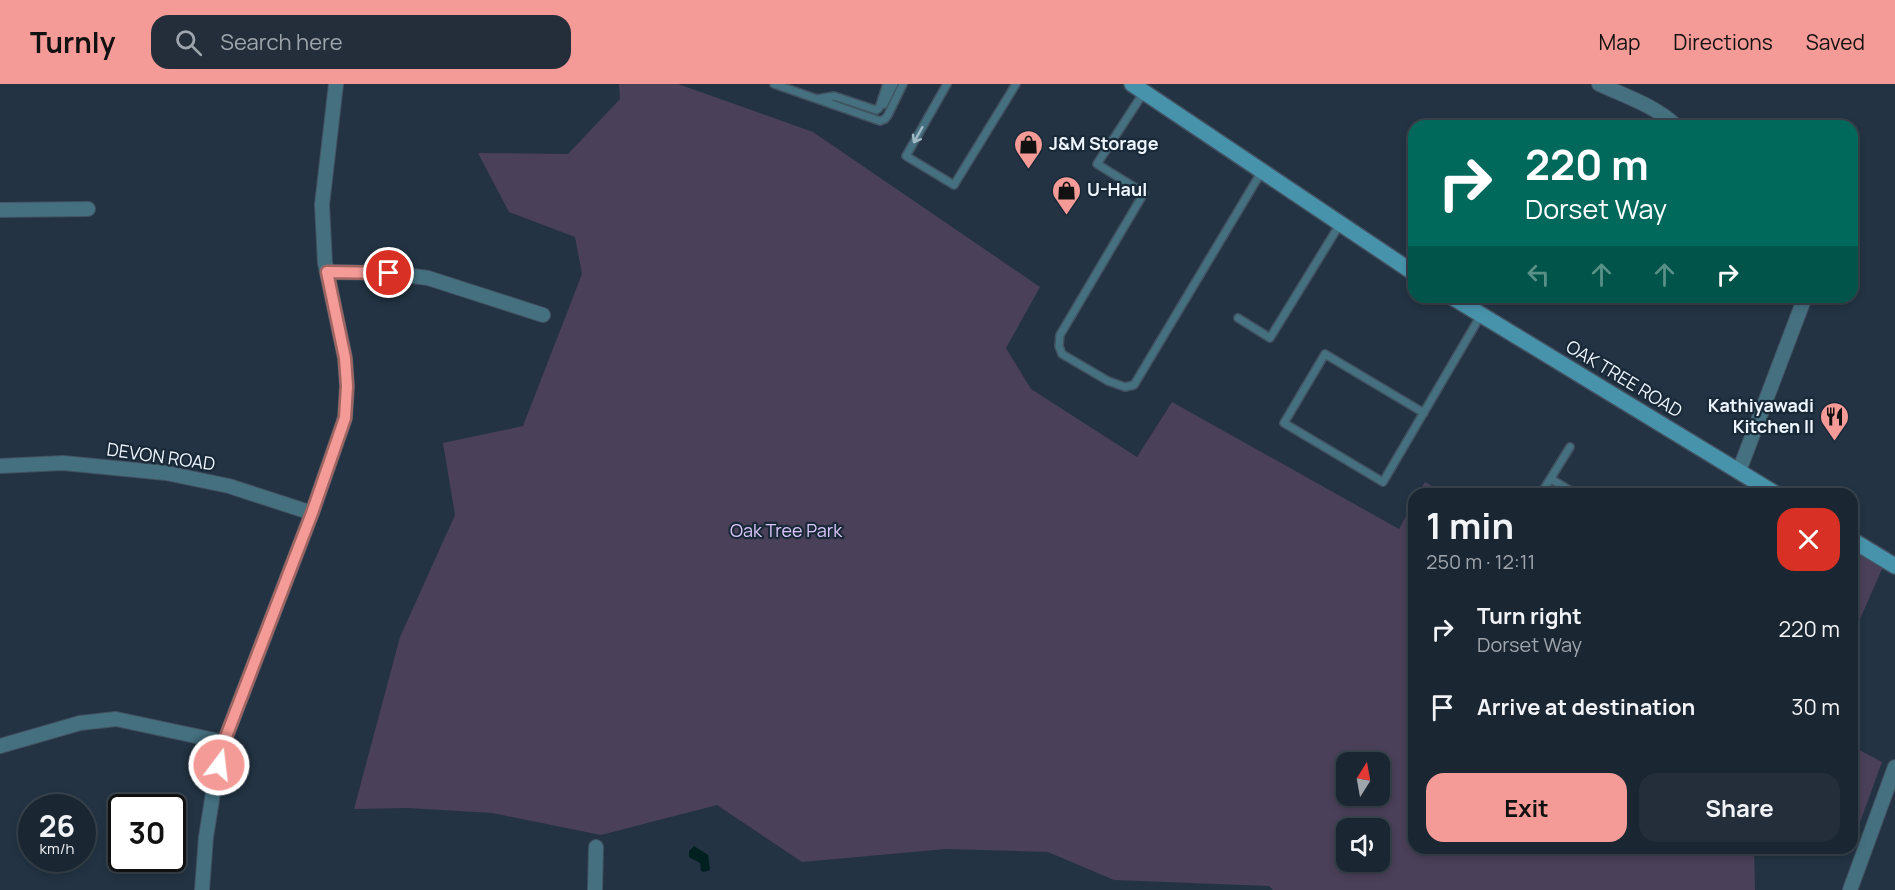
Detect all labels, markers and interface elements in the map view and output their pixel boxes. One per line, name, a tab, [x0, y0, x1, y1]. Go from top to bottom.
search box	[151, 15, 571, 69]
text: Turnly	[30, 23, 115, 61]
icon: search	[172, 26, 205, 59]
text: Search here	[220, 27, 343, 57]
text: Map	[1599, 28, 1640, 56]
text: Directions	[1673, 28, 1773, 56]
text: Saved	[1806, 28, 1865, 56]
one-way arrow	[912, 126, 924, 143]
shop icon: J&M Storage	[1012, 128, 1044, 170]
place label: J&M Storage	[1049, 131, 1159, 155]
text: 220 m	[1525, 135, 1649, 193]
icon: right	[1426, 144, 1504, 222]
shop icon: U-Haul	[1050, 174, 1082, 216]
place label: U-Haul	[1087, 177, 1147, 201]
text: Dorset Way	[1525, 190, 1667, 227]
pin	[363, 247, 414, 298]
icon: arrive	[372, 256, 405, 289]
icon: left	[1522, 258, 1555, 291]
icon: ahead	[1585, 258, 1618, 291]
icon: ahead	[1648, 258, 1681, 291]
icon: right	[1711, 258, 1744, 291]
street label: OAK TREE ROAD	[1562, 334, 1687, 422]
place label: Kathiyawadi Kitchen II	[1708, 393, 1814, 438]
restaurant icon: Kathiyawadi Kitchen II	[1819, 400, 1851, 442]
street label: DEVON ROAD	[105, 437, 217, 475]
text: 1 min	[1426, 501, 1514, 550]
button: close	[1777, 508, 1840, 571]
park label: Oak Tree Park	[730, 518, 843, 542]
text: 250 m · 12:11	[1426, 548, 1535, 575]
text: Turn right	[1477, 601, 1582, 631]
icon: right	[1426, 613, 1459, 646]
text: 220 m	[1778, 614, 1840, 644]
text: Dorset Way	[1477, 631, 1582, 658]
icon: arrive	[1426, 691, 1459, 724]
text: Arrive at destination	[1477, 692, 1695, 722]
text: 30 m	[1791, 692, 1840, 722]
position arrow	[187, 733, 251, 797]
north arrow	[1336, 752, 1390, 806]
map controls	[1336, 752, 1390, 872]
button: Exit	[1426, 773, 1627, 842]
button: Share	[1639, 773, 1840, 842]
speed limit sign: 30	[108, 794, 186, 872]
text: 26	[39, 805, 75, 846]
button: sound	[1336, 818, 1390, 872]
text: km/h	[40, 838, 74, 859]

